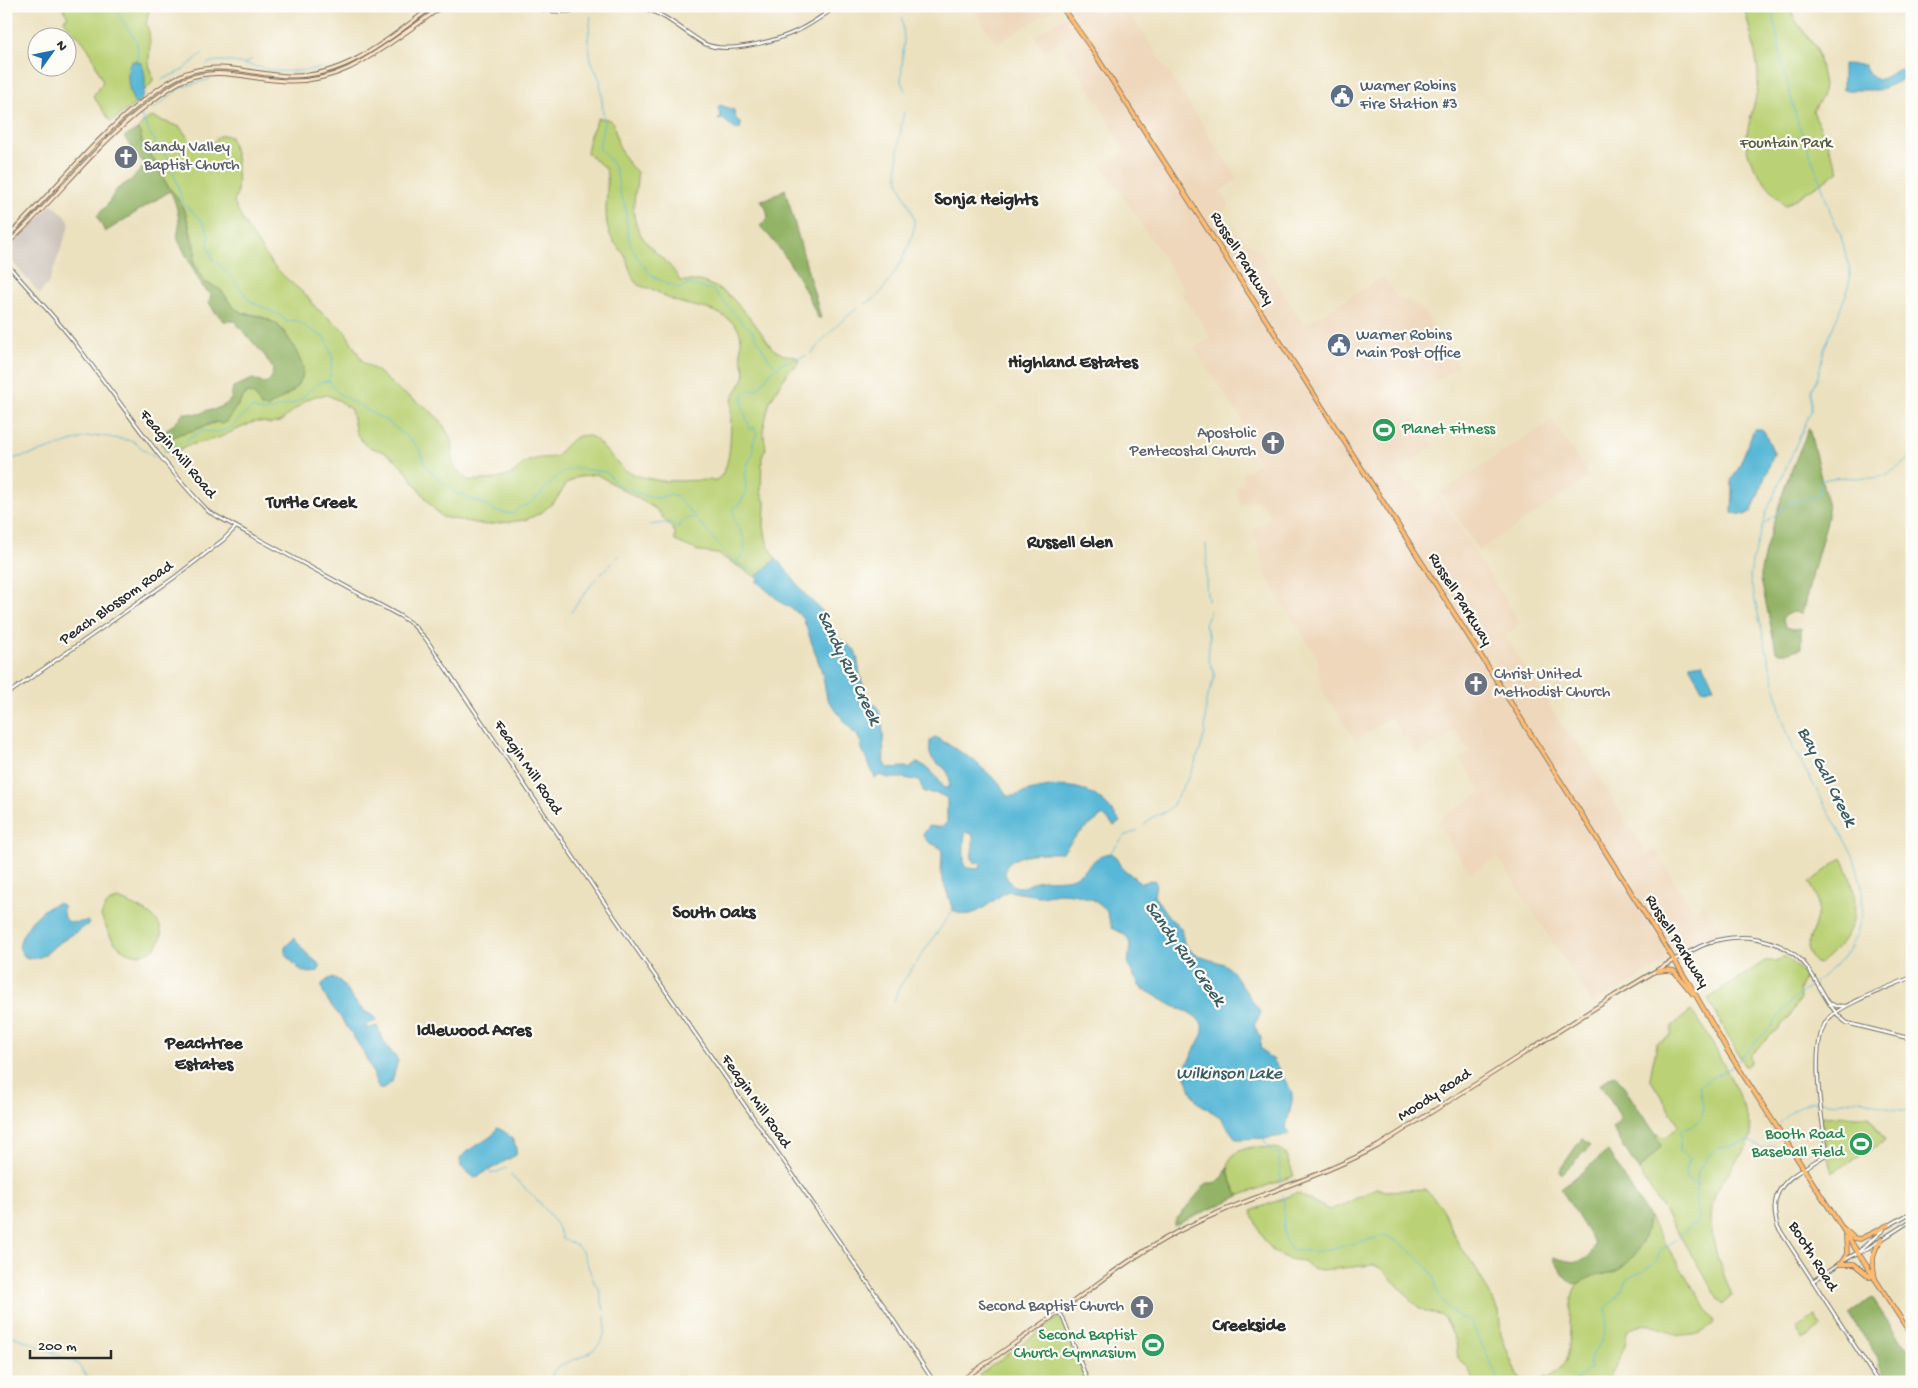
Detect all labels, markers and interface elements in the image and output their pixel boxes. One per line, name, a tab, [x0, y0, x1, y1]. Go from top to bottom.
north arrow	[28, 28, 78, 78]
text: N	[51, 38, 70, 55]
place label: Warner Robins Fire Station #3	[1359, 78, 1457, 115]
public building icon: Warner Robins Fire Station #3	[1329, 83, 1355, 109]
park label: Fountain Park	[1739, 135, 1834, 154]
place label: Sandy Valley Baptist Church	[143, 139, 240, 176]
church icon: Sandy Valley Baptist Church	[113, 144, 139, 170]
district label: Sonja Heights	[934, 190, 1039, 211]
street label: Russell Parkway	[1205, 209, 1277, 309]
place label: Warner Robins Main Post Office	[1356, 327, 1462, 364]
public building icon: Warner Robins Main Post Office	[1326, 332, 1352, 358]
district label: Highland Estates	[1008, 353, 1139, 374]
street label: Feagin Mill Road	[134, 406, 221, 504]
sports icon: Planet Fitness	[1371, 417, 1397, 443]
place label: Planet Fitness	[1401, 421, 1496, 440]
place label: Apostolic Pentecostal Church	[1129, 425, 1257, 462]
church icon: Apostolic Pentecostal Church	[1260, 430, 1286, 456]
district label: Turtle Creek	[264, 493, 358, 514]
district label: Russell Glen	[1026, 533, 1113, 554]
street label: Russell Parkway	[1423, 550, 1495, 650]
street label: Peach Blossom Road	[56, 557, 179, 651]
water label: Sandy Run Creek	[811, 608, 885, 730]
place label: Christ United Methodist Church	[1494, 666, 1611, 703]
church icon: Christ United Methodist Church	[1463, 671, 1489, 697]
street label: Feagin Mill Road	[488, 716, 566, 820]
water label: Bay Gall Creek	[1792, 724, 1861, 832]
street label: Russell Parkway	[1640, 892, 1712, 992]
water label: Sandy Run Creek	[1139, 898, 1230, 1012]
district label: South Oaks	[673, 903, 757, 924]
district label: Idlewood Acres	[417, 1021, 533, 1042]
district label: Peachtree Estates	[164, 1034, 243, 1076]
street label: Feagin Mill Road	[715, 1051, 795, 1154]
water label: Wilkinson Lake	[1176, 1064, 1283, 1085]
street label: Moody Road	[1395, 1064, 1477, 1127]
place label: Booth Road Baseball Field	[1751, 1126, 1846, 1163]
sports icon: Booth Road Baseball Field	[1848, 1131, 1874, 1157]
street label: Booth Road	[1783, 1218, 1842, 1297]
church icon: Second Baptist Church	[1129, 1294, 1155, 1320]
place label: Second Baptist Church	[978, 1298, 1124, 1317]
district label: Creekside	[1211, 1316, 1286, 1337]
place label: Second Baptist Church Gymnasium	[1014, 1327, 1137, 1364]
scale bar	[30, 1328, 111, 1360]
sports icon: Second Baptist Church Gymnasium	[1140, 1332, 1166, 1358]
text: 200 m	[38, 1338, 77, 1356]

